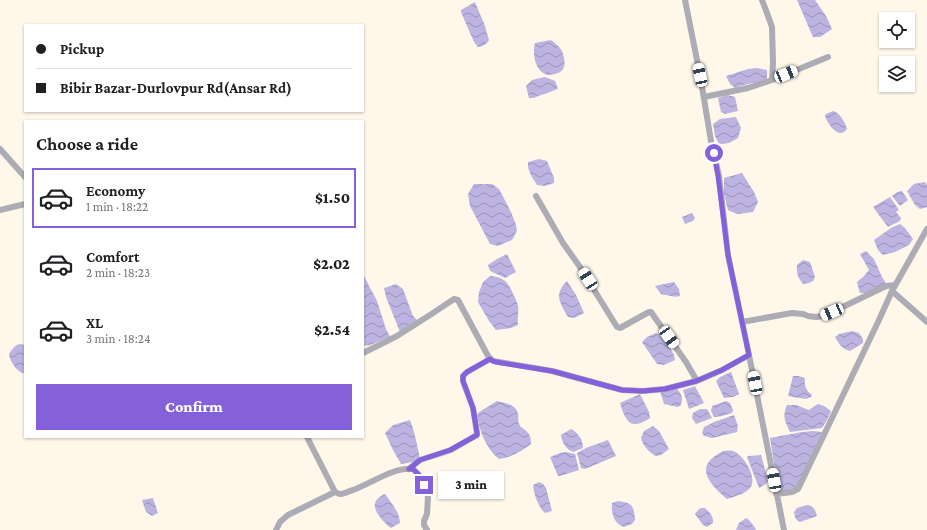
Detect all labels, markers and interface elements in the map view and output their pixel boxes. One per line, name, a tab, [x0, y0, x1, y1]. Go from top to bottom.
map controls	[879, 12, 915, 92]
button: locate	[879, 12, 915, 48]
text: Pickup	[60, 41, 104, 57]
button: layers	[879, 56, 915, 92]
car	[692, 62, 708, 88]
car	[773, 64, 799, 84]
text: Bibir Bazar-Durlovpur Rd(Ansar Rd)	[60, 80, 292, 96]
text: Choose a ride	[36, 134, 138, 154]
route start	[705, 144, 723, 162]
icon: car	[38, 180, 74, 216]
text: Economy	[86, 183, 145, 199]
text: $1.50	[315, 190, 350, 206]
text: 1 min · 18:22	[86, 199, 148, 214]
icon: car	[38, 246, 74, 282]
text: Comfort	[86, 249, 140, 265]
text: $2.02	[313, 256, 350, 272]
text: 2 min · 18:23	[86, 265, 150, 280]
car	[576, 266, 600, 292]
car	[819, 302, 845, 322]
icon: car	[38, 312, 74, 348]
text: XL	[86, 315, 103, 331]
text: $2.54	[314, 322, 350, 338]
car	[657, 324, 681, 350]
text: 3 min · 18:24	[86, 331, 151, 346]
car	[747, 370, 763, 396]
button: Confirm	[36, 384, 352, 430]
car	[766, 467, 782, 493]
callout: 3 min	[438, 471, 504, 499]
route end	[415, 476, 433, 494]
text: 3 min	[455, 477, 487, 492]

